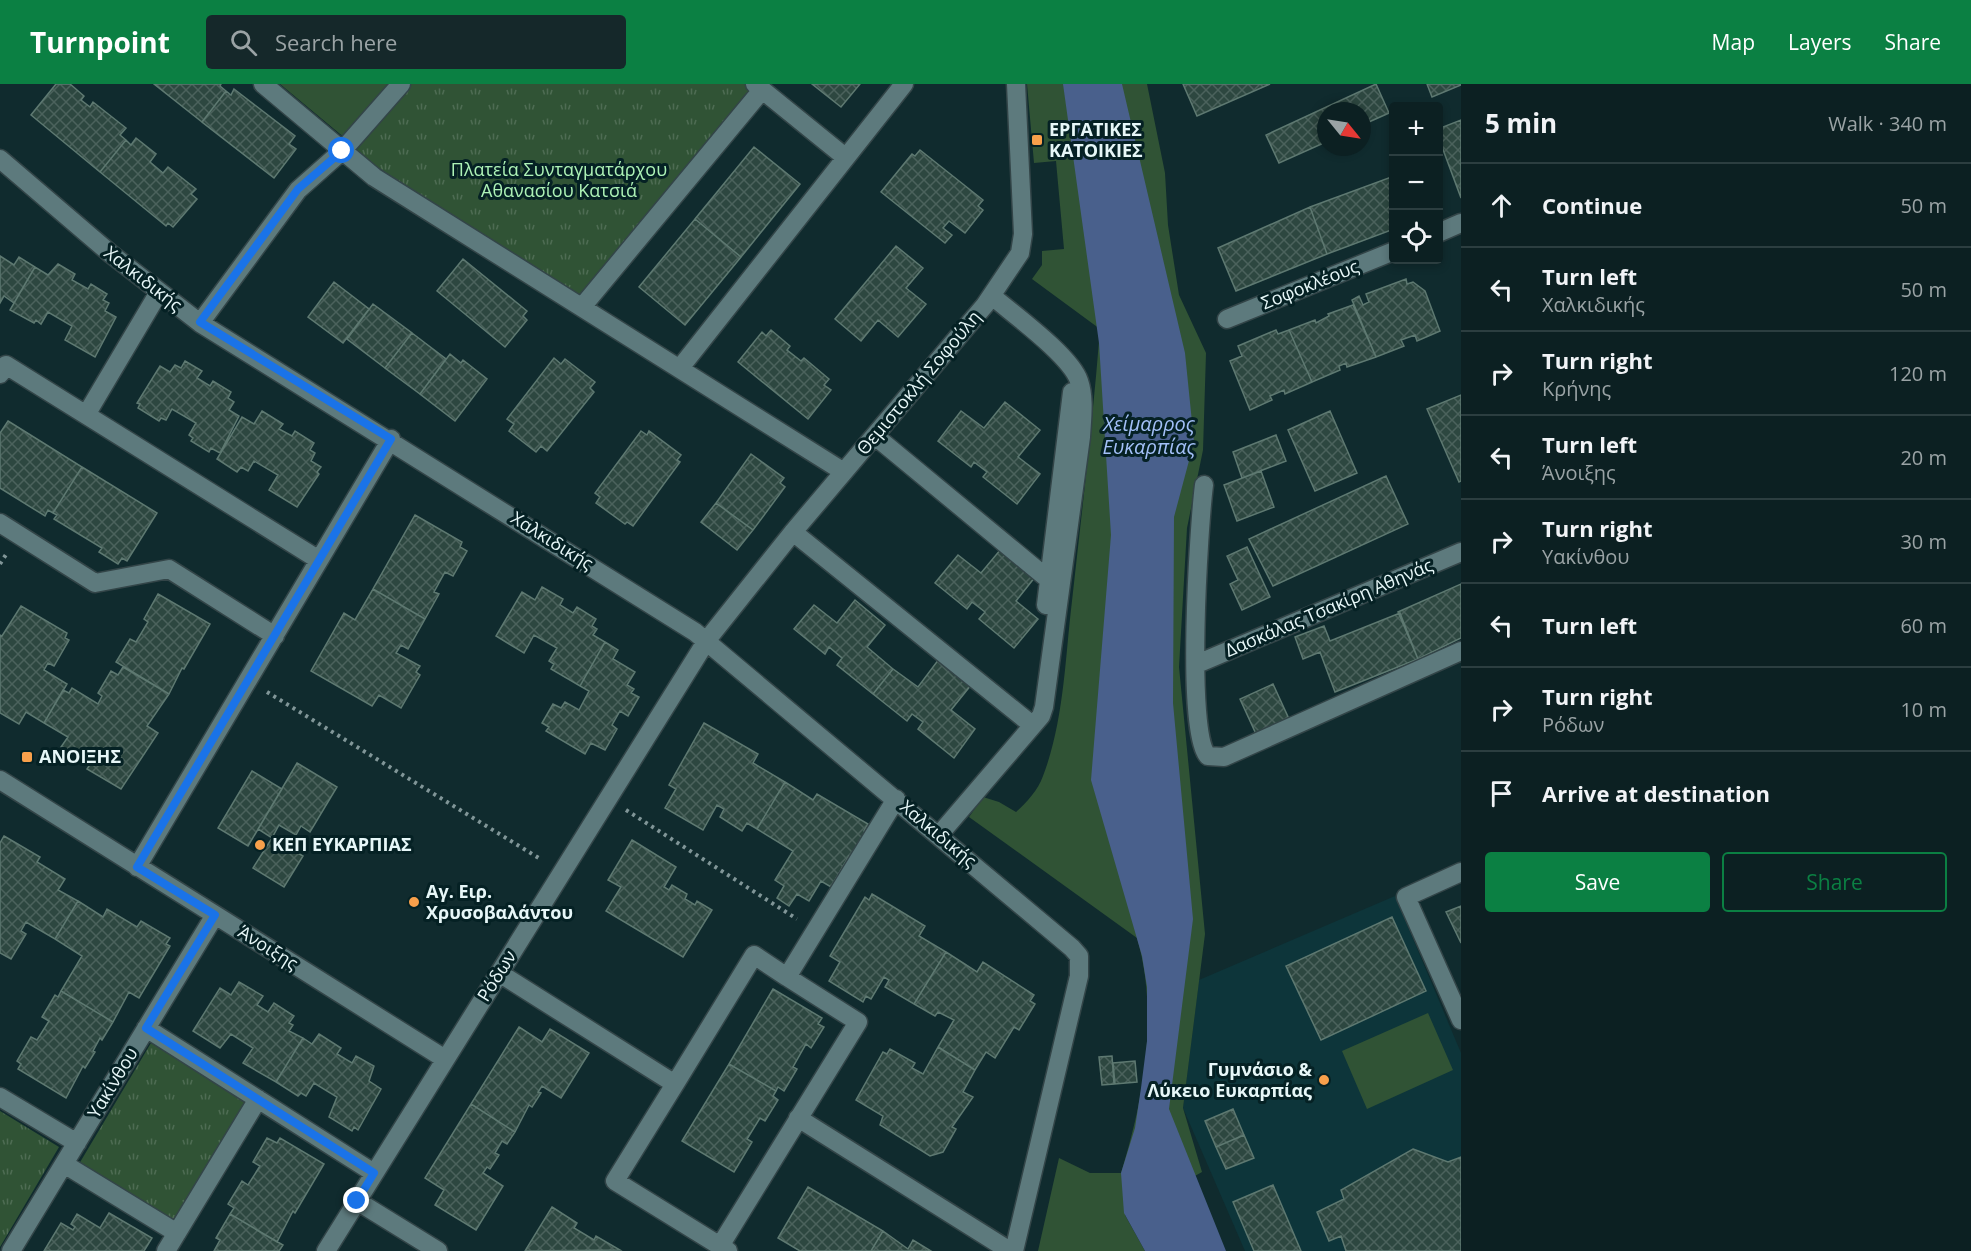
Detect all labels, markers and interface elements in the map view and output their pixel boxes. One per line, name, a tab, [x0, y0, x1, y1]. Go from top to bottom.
search box	[206, 15, 626, 69]
text: Turnpoint	[30, 23, 170, 61]
icon: search	[227, 26, 260, 59]
text: Search here	[275, 27, 397, 57]
text: Map	[1712, 28, 1755, 56]
text: Layers	[1788, 28, 1852, 56]
text: Share	[1885, 28, 1941, 56]
north arrow	[1317, 102, 1371, 156]
map controls	[1389, 102, 1443, 264]
button: +	[1389, 102, 1443, 156]
text: 5 min	[1485, 105, 1557, 141]
text: Walk · 340 m	[1828, 110, 1947, 137]
place label: ΕΡΓΑΤΙΚΕΣ ΚΑΤΟΙΚΙΕΣ	[1049, 117, 1143, 162]
marker: ΕΡΓΑΤΙΚΕΣ ΚΑΤΟΙΚΙΕΣ	[1030, 133, 1044, 147]
route start	[328, 137, 354, 163]
button: −	[1389, 156, 1443, 210]
park label: Πλατεία Συνταγματάρχου Αθανασίου Κατσιά	[451, 157, 667, 202]
icon: ahead	[1485, 189, 1518, 222]
text: Continue	[1542, 190, 1642, 220]
text: 50 m	[1900, 192, 1947, 219]
button: locate	[1389, 210, 1443, 264]
street label: Χαλκιδικής	[100, 240, 188, 316]
street label: Σοφοκλέους	[1257, 254, 1362, 314]
text: Turn left	[1542, 261, 1637, 291]
icon: left	[1485, 273, 1518, 306]
text: 50 m	[1900, 276, 1947, 303]
text: Χαλκιδικής	[1542, 291, 1645, 318]
street label: Θεμιστοκλή Σοφούλη	[851, 305, 986, 460]
text: Turn right	[1542, 345, 1653, 375]
icon: right	[1485, 357, 1518, 390]
text: 120 m	[1889, 360, 1947, 387]
text: Κρήνης	[1542, 375, 1611, 402]
water label: Χείμαρρος Ευκαρπίας	[1101, 410, 1197, 460]
text: Turn left	[1542, 429, 1637, 459]
icon: left	[1485, 441, 1518, 474]
text: 20 m	[1900, 444, 1947, 471]
text: Άνοιξης	[1542, 459, 1616, 486]
street label: Χαλκιδικής	[507, 505, 598, 575]
text: Turn right	[1542, 513, 1653, 543]
icon: right	[1485, 525, 1518, 558]
text: 30 m	[1900, 528, 1947, 555]
text: Υακίνθου	[1542, 543, 1630, 570]
street label: Δασκάλας Τσακίρη Αθηνάς	[1221, 552, 1436, 662]
icon: left	[1485, 609, 1518, 642]
text: Turn left	[1542, 610, 1637, 640]
text: 60 m	[1900, 612, 1947, 639]
text: Turn right	[1542, 681, 1653, 711]
icon: right	[1485, 693, 1518, 726]
text: 10 m	[1900, 696, 1947, 723]
text: Ρόδων	[1542, 711, 1604, 738]
place label: ΑΝΟΙΞΗΣ	[39, 744, 121, 768]
marker: ΑΝΟΙΞΗΣ	[20, 750, 34, 764]
icon: arrive	[1485, 777, 1518, 810]
text: Arrive at destination	[1542, 778, 1770, 808]
street label: Χαλκιδικής	[895, 794, 982, 872]
place label: ΚΕΠ ΕΥΚΑΡΠΙΑΣ	[272, 832, 412, 856]
marker: ΚΕΠ ΕΥΚΑΡΠΙΑΣ	[253, 838, 267, 852]
button: Save	[1485, 852, 1710, 912]
button: Share	[1722, 852, 1947, 912]
place label: Αγ. Ειρ. Χρυσοβαλάντου	[426, 879, 573, 924]
marker: Αγ. Ειρ. Χρυσοβαλάντου	[407, 895, 421, 909]
street label: Άνοιξης	[234, 919, 303, 975]
street label: Ρόδων	[471, 945, 521, 1006]
street label: Υακίνθου	[82, 1043, 143, 1122]
place label: Γυμνάσιο & Λύκειο Ευκαρπίας	[1148, 1057, 1312, 1102]
marker: Γυμνάσιο & Λύκειο Ευκαρπίας	[1317, 1073, 1331, 1087]
route end	[343, 1187, 369, 1213]

